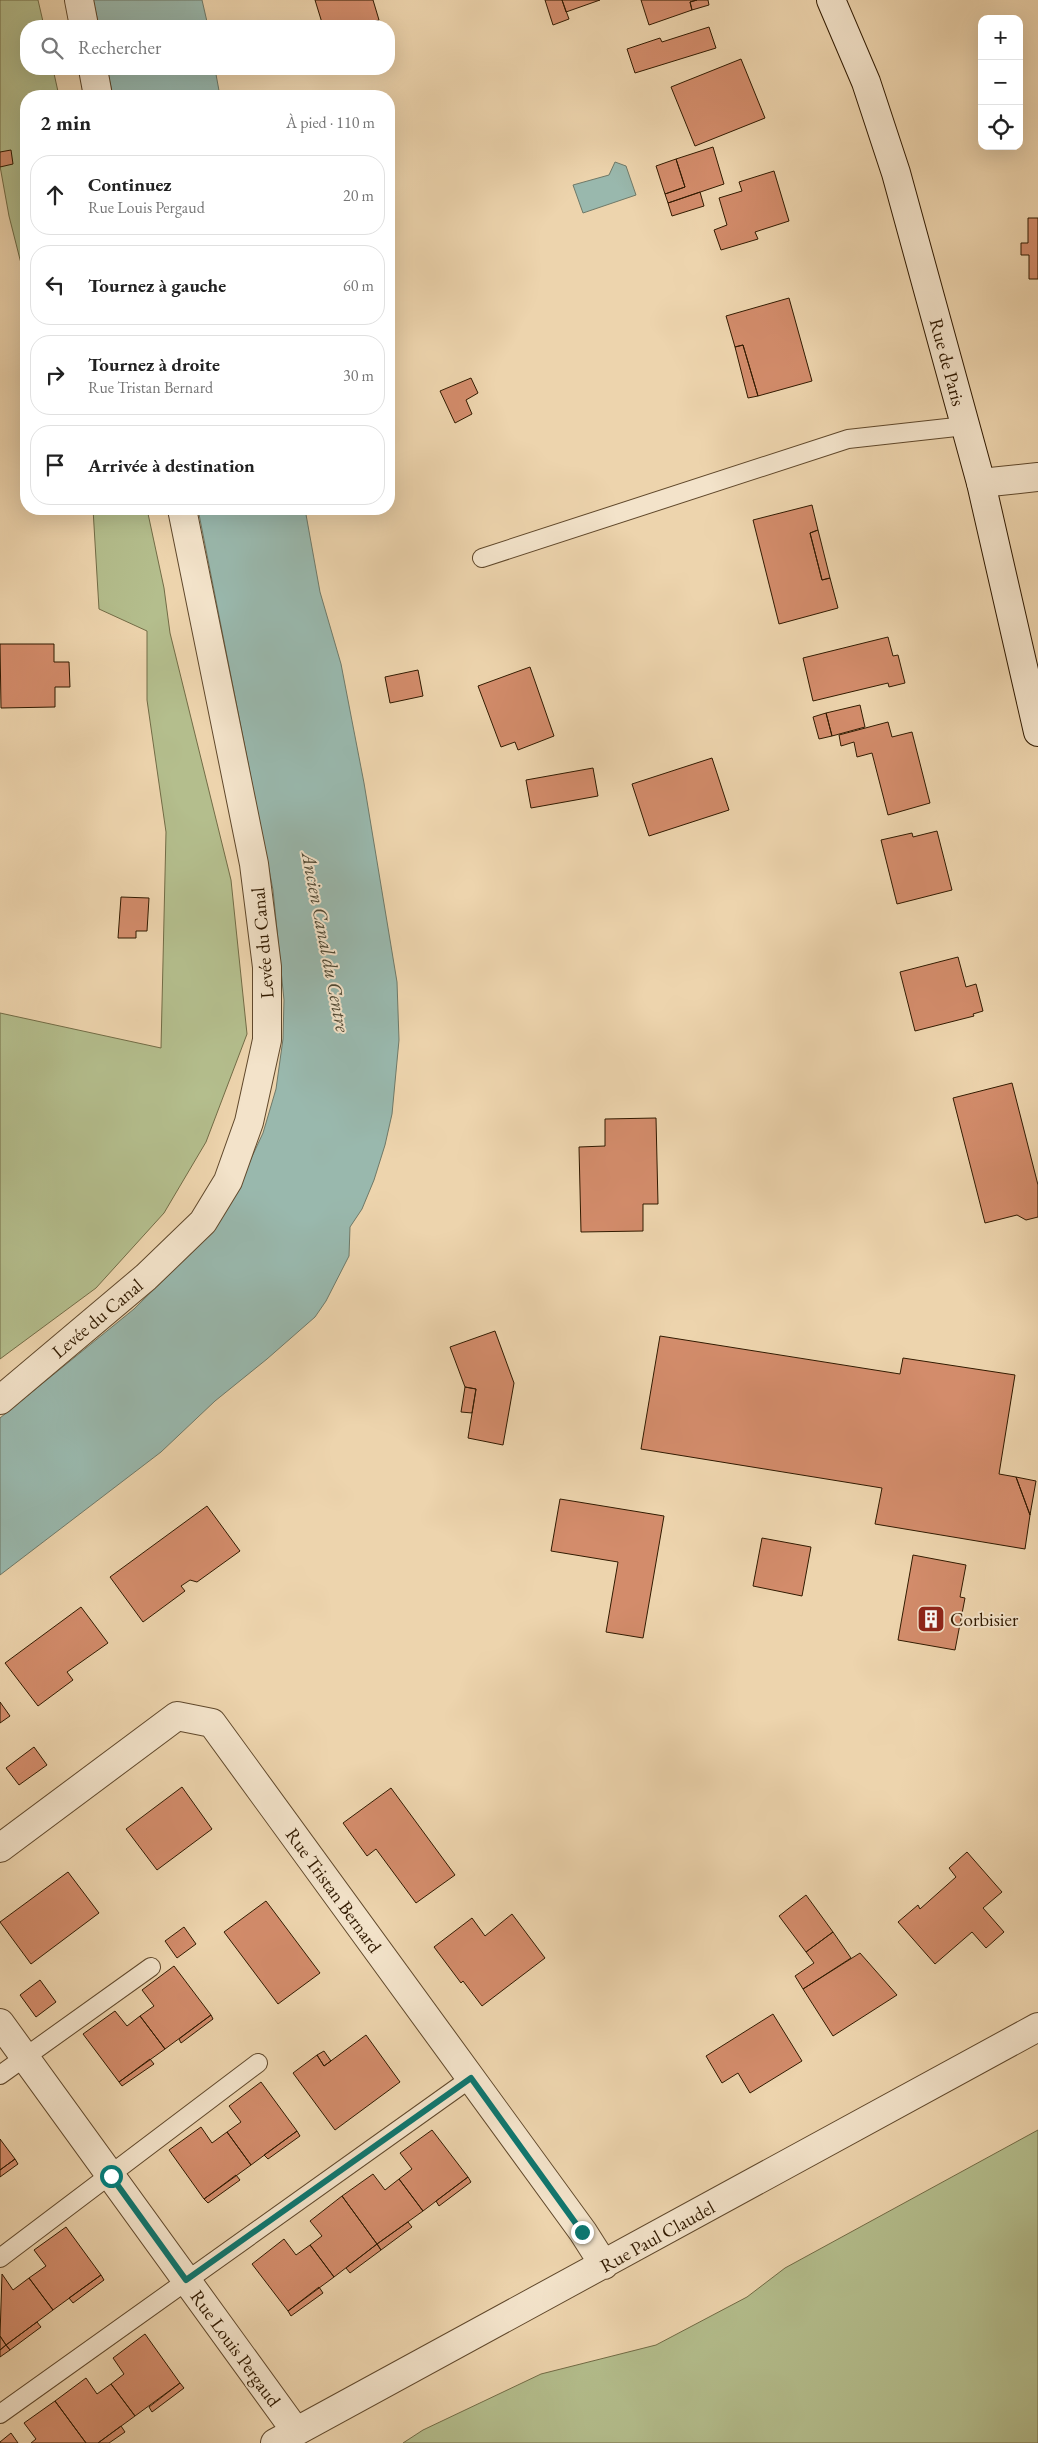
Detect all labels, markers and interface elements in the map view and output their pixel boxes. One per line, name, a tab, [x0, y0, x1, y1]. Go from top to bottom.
map controls	[978, 15, 1023, 150]
button: +	[978, 15, 1023, 60]
search box	[20, 20, 395, 75]
icon: search	[38, 34, 66, 62]
text: Rechercher	[78, 35, 161, 60]
button: −	[978, 60, 1023, 105]
button: locate	[978, 105, 1023, 150]
text: 2 min	[40, 109, 91, 136]
text: À pied · 110 m	[286, 112, 375, 133]
text: Continuez	[88, 172, 172, 197]
icon: ahead	[41, 181, 69, 209]
text: 20 m	[343, 185, 374, 206]
text: Rue Louis Pergaud	[88, 197, 205, 218]
icon: left	[41, 271, 69, 299]
text: Tournez à gauche	[88, 273, 226, 298]
text: 60 m	[343, 275, 374, 296]
street label: Rue de Paris	[924, 315, 971, 409]
text: Tournez à droite	[88, 352, 220, 377]
icon: right	[41, 361, 69, 389]
text: 30 m	[343, 365, 374, 386]
text: Rue Tristan Bernard	[88, 377, 213, 398]
icon: arrive	[41, 451, 69, 479]
text: Arrivée à destination	[88, 453, 255, 478]
water label: Ancien Canal du Centre	[295, 848, 356, 1034]
street label: Levée du Canal	[245, 886, 280, 1000]
street label: Levée du Canal	[47, 1273, 148, 1364]
building icon: Corbisier	[916, 1604, 946, 1634]
place label: Corbisier	[950, 1607, 1019, 1632]
street label: Rue Tristan Bernard	[280, 1823, 388, 1958]
route start	[100, 2165, 123, 2188]
street label: Rue Paul Claudel	[595, 2194, 719, 2278]
route end	[571, 2221, 594, 2244]
street label: Rue Louis Pergaud	[185, 2285, 287, 2412]

